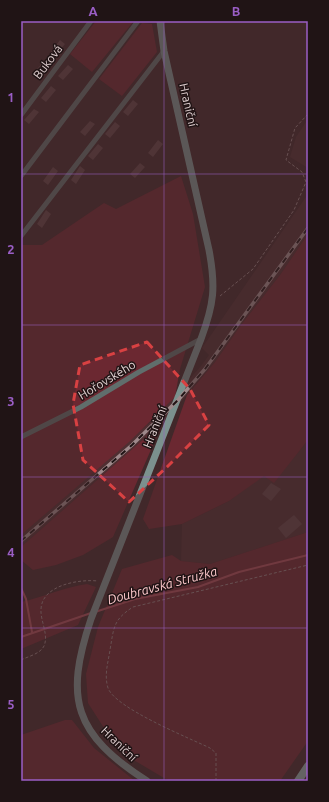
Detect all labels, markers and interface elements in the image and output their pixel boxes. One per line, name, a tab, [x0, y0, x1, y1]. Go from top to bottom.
text: A	[88, 4, 98, 18]
text: B	[232, 4, 241, 18]
street label: Buková	[31, 42, 65, 81]
street label: Hraniční	[177, 82, 200, 129]
text: 1	[7, 90, 15, 104]
text: 2	[7, 242, 15, 256]
street label: Hořovského	[76, 357, 138, 402]
text: 3	[7, 394, 15, 408]
street label: Hraniční	[140, 403, 169, 450]
text: 4	[7, 545, 15, 559]
water label: Doubravská Stružka	[106, 564, 218, 606]
text: 5	[7, 697, 15, 711]
street label: Hraniční	[99, 724, 141, 764]

